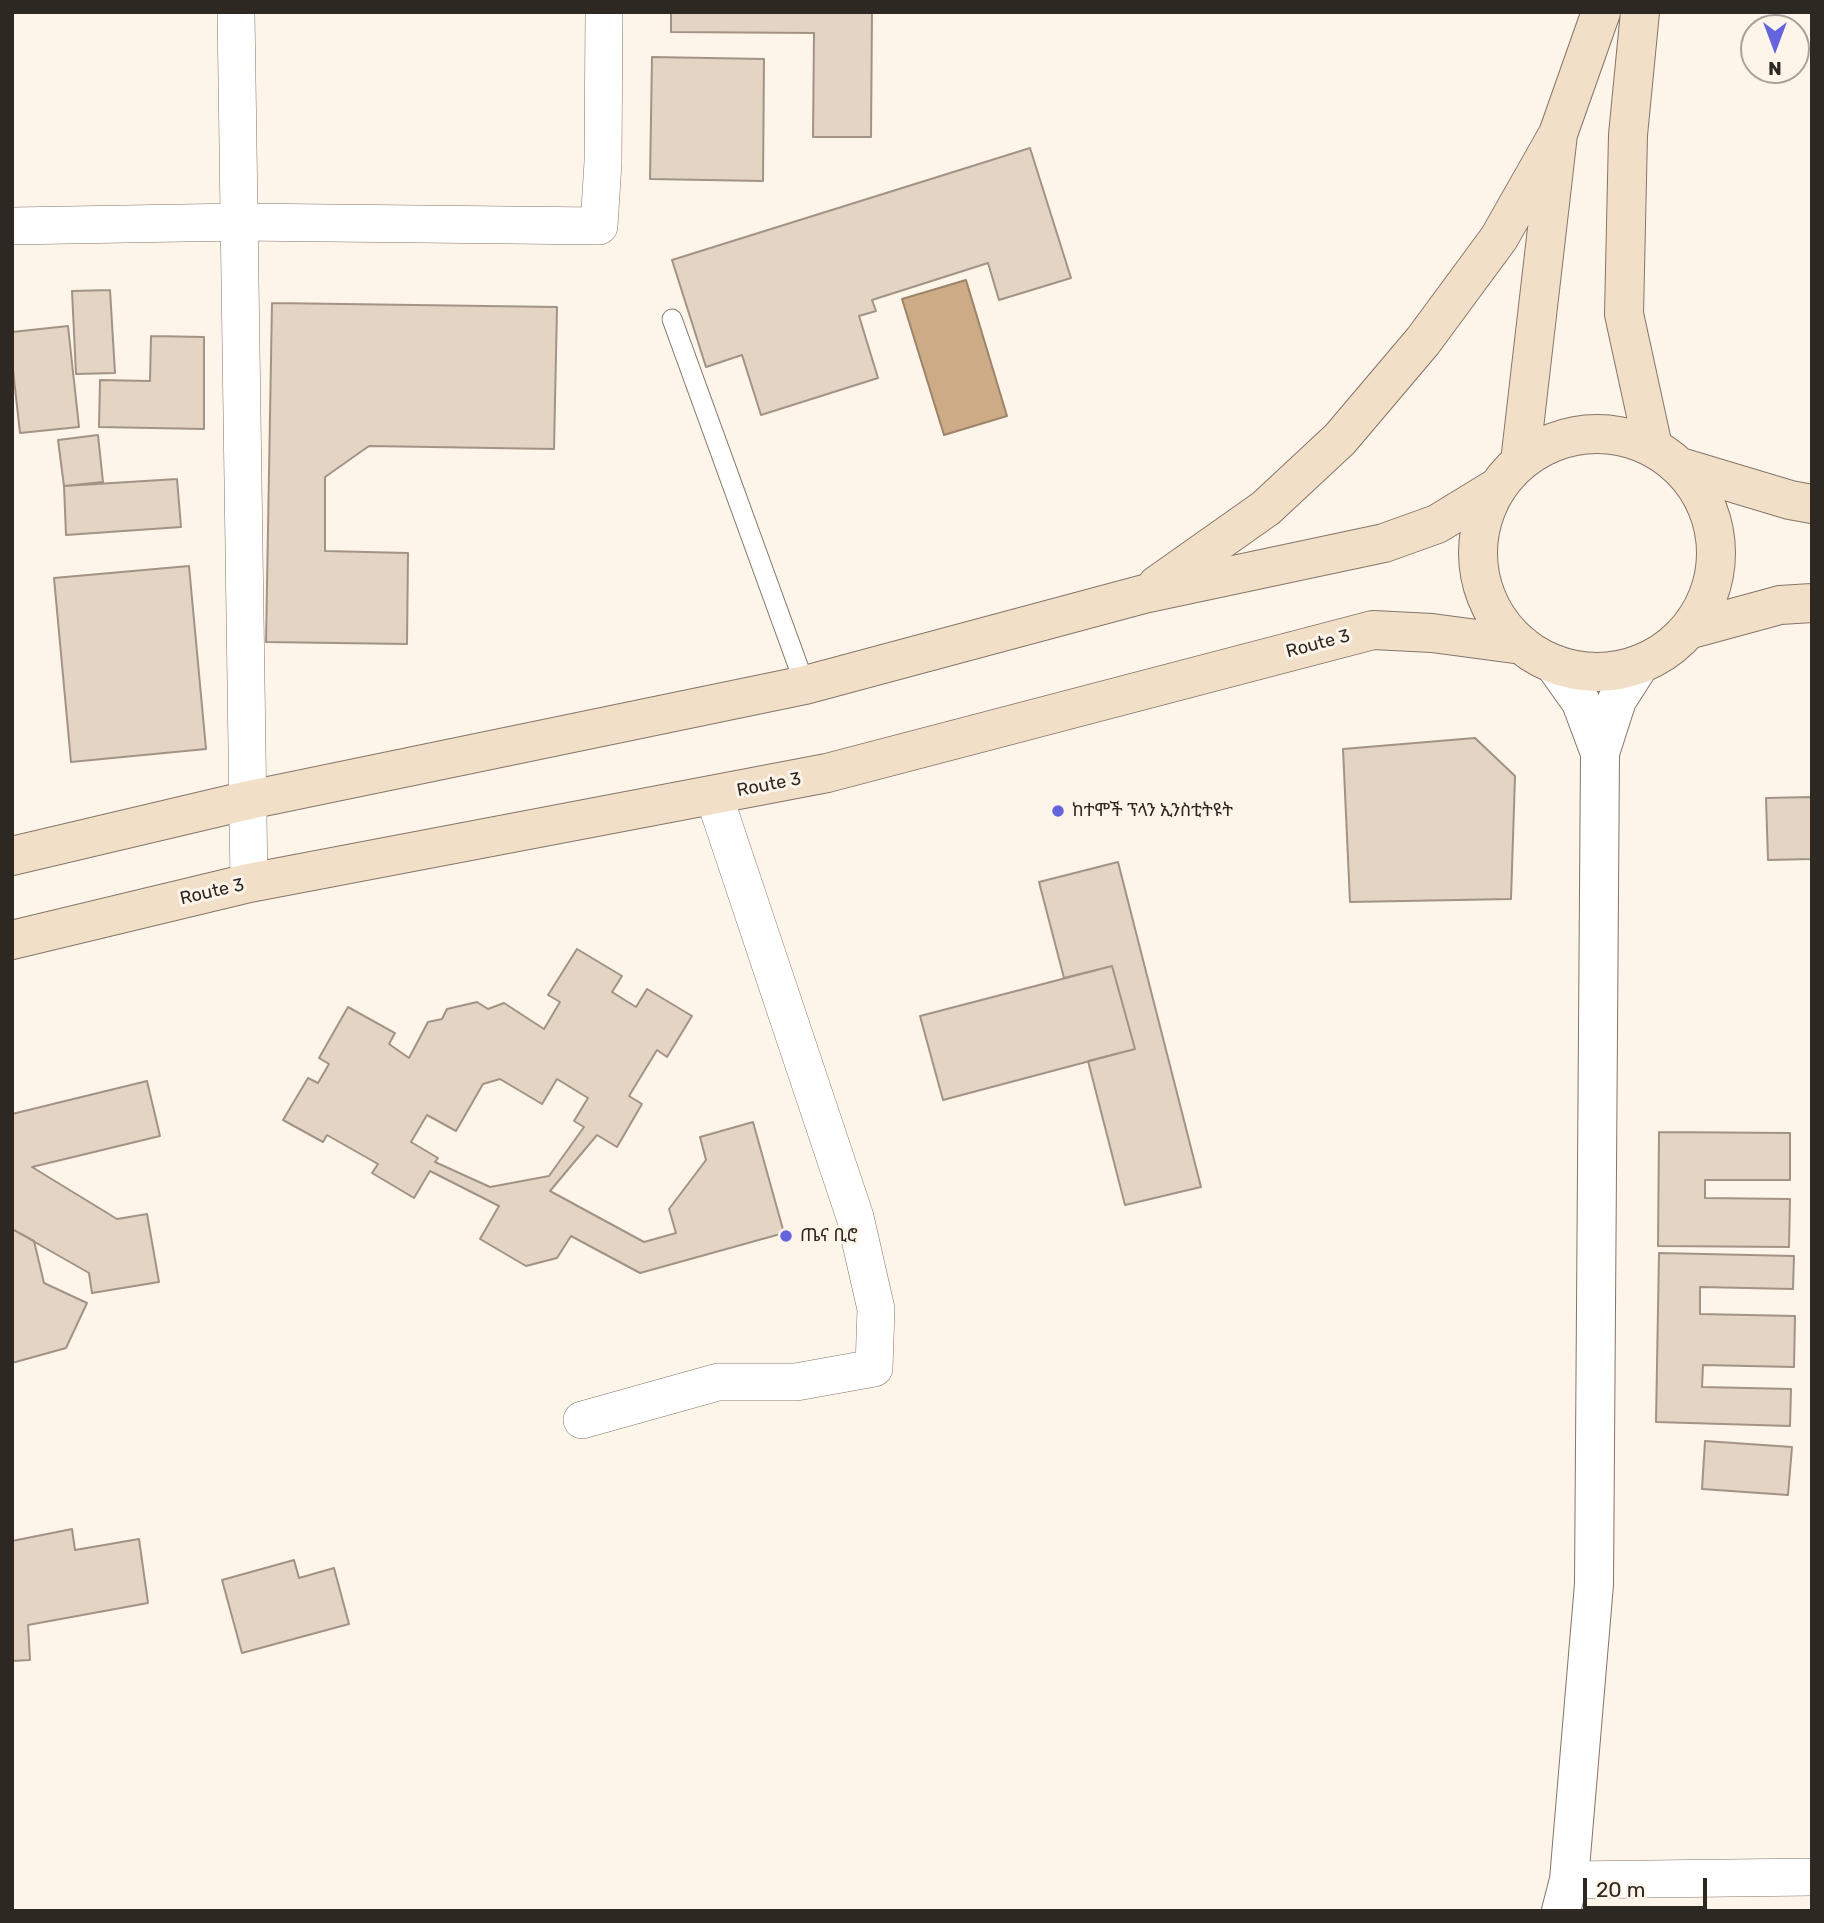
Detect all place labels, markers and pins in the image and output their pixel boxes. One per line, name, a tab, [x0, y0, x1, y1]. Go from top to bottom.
place label: ከተሞች ፕላን ኢንስቲትዩት	[1072, 800, 1233, 822]
marker: ከተሞች ፕላን ኢንስቲትዩት	[1050, 803, 1066, 819]
place label: ጤና ቢሮ	[800, 1225, 858, 1247]
marker: ጤና ቢሮ	[778, 1228, 794, 1244]

